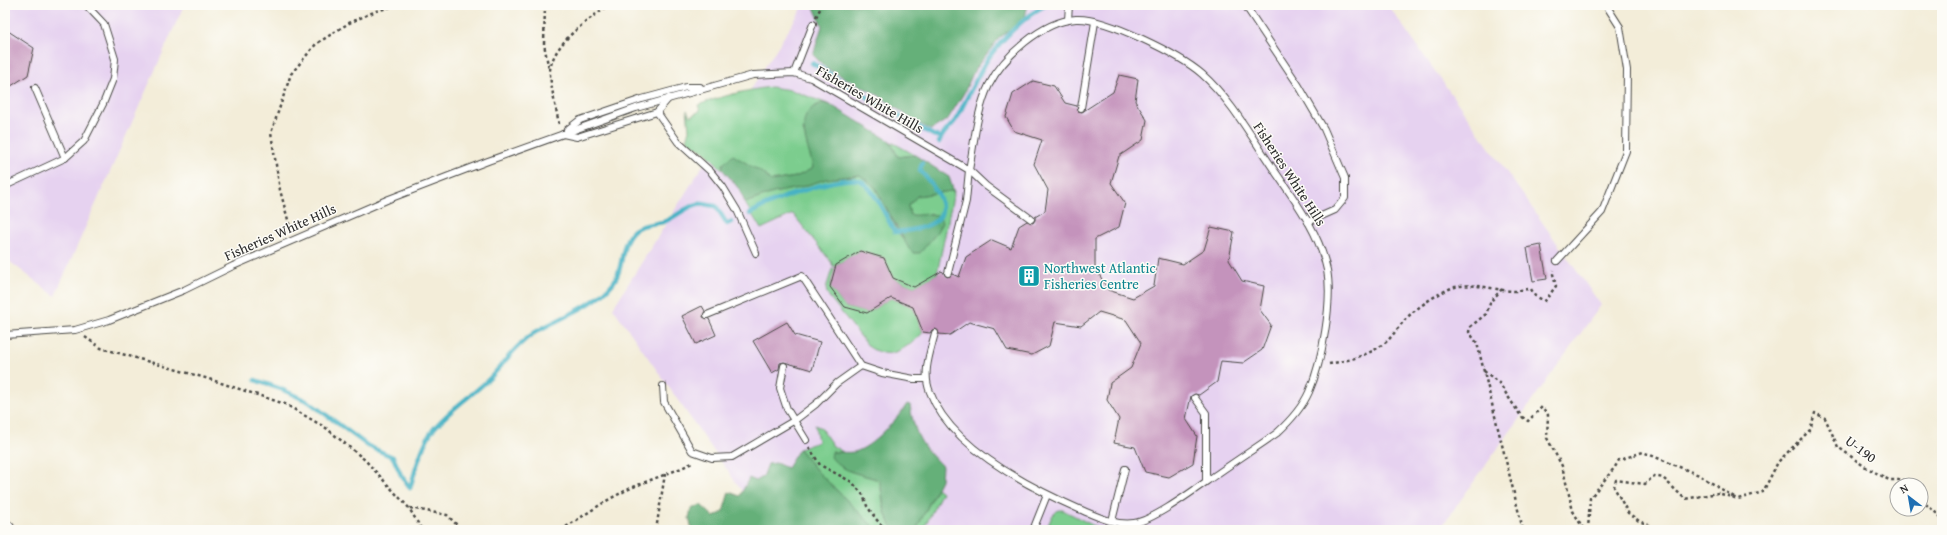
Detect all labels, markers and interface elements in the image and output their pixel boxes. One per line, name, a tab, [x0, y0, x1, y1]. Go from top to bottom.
street label: Fisheries White Hills	[813, 60, 927, 138]
street label: Fisheries White Hills	[1249, 118, 1331, 230]
street label: Fisheries White Hills	[221, 198, 339, 266]
place label: Northwest Atlantic Fisheries Centre	[1044, 258, 1156, 294]
building icon: Northwest Atlantic Fisheries Centre	[1016, 263, 1042, 289]
street label: U-190	[1841, 431, 1881, 467]
north arrow	[1889, 477, 1929, 517]
text: N	[1897, 479, 1912, 497]

